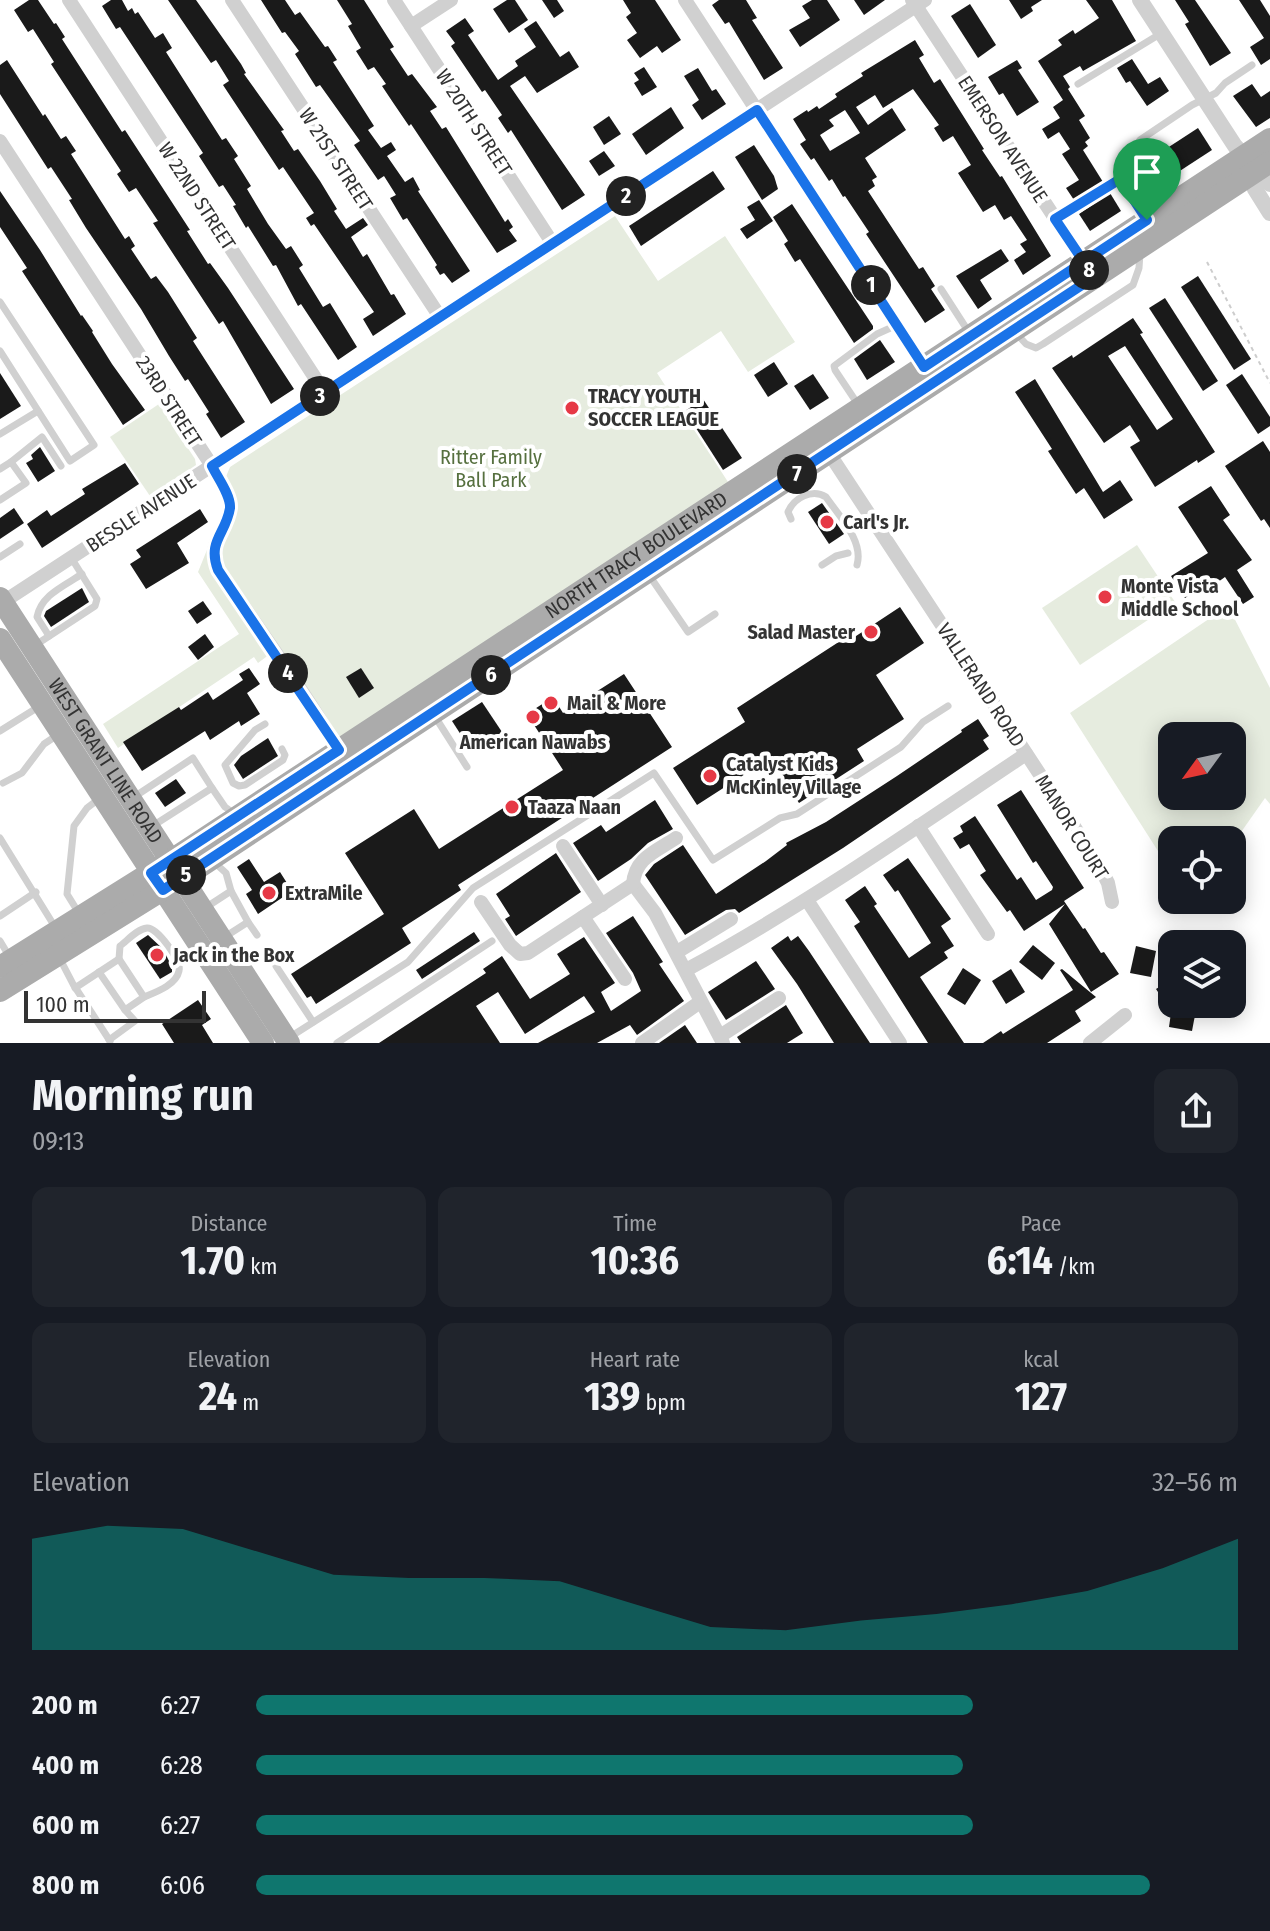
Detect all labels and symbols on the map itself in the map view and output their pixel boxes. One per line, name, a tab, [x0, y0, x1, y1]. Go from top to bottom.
street label: W 20TH STREET	[431, 64, 518, 180]
street label: EMERSON AVENUE	[953, 71, 1053, 207]
street label: W 21ST STREET	[294, 103, 378, 215]
street label: W 22ND STREET	[153, 138, 241, 255]
pin	[1113, 138, 1181, 220]
pin: 2	[606, 176, 646, 216]
pin: 8	[1069, 250, 1109, 290]
pin: 1	[851, 265, 891, 305]
street label: 23RD STREET	[131, 351, 207, 451]
pin: 3	[300, 376, 340, 416]
place label: TRACY YOUTH SOCCER LEAGUE	[588, 384, 719, 431]
marker: TRACY YOUTH SOCCER LEAGUE	[563, 399, 581, 417]
park label: Ritter Family Ball Park	[440, 445, 542, 492]
pin: 7	[777, 454, 817, 494]
street label: BESSLE AVENUE	[82, 469, 200, 557]
street label: NORTH TRACY BOULEVARD	[541, 487, 732, 623]
place label: Carl's Jr.	[843, 510, 909, 534]
marker: Carl's Jr.	[818, 513, 836, 531]
place label: Monte Vista Middle School	[1121, 574, 1239, 621]
marker: Monte Vista Middle School	[1096, 588, 1114, 606]
street label: VALLERAND ROAD	[932, 619, 1030, 751]
place label: Salad Master	[747, 620, 856, 644]
marker: Salad Master	[862, 623, 880, 641]
pin: 4	[268, 653, 308, 693]
pin: 6	[471, 655, 511, 695]
street label: WEST GRANT LINE ROAD	[43, 674, 168, 848]
place label: Mail & More	[567, 691, 666, 715]
marker: Mail & More	[542, 694, 560, 712]
marker: American Nawabs	[524, 708, 542, 726]
north arrow	[1158, 722, 1246, 810]
place label: American Nawabs	[459, 730, 607, 754]
place label: Catalyst Kids McKinley Village	[726, 752, 861, 799]
marker: Catalyst Kids McKinley Village	[701, 767, 719, 785]
street label: MANOR COURT	[1030, 770, 1114, 884]
place label: Taaza Naan	[528, 795, 621, 819]
marker: Taaza Naan	[503, 798, 521, 816]
pin: 5	[166, 855, 206, 895]
place label: ExtraMile	[285, 881, 363, 905]
marker: ExtraMile	[260, 884, 278, 902]
place label: Jack in the Box	[172, 943, 295, 967]
marker: Jack in the Box	[148, 946, 166, 964]
scale bar	[24, 987, 206, 1023]

